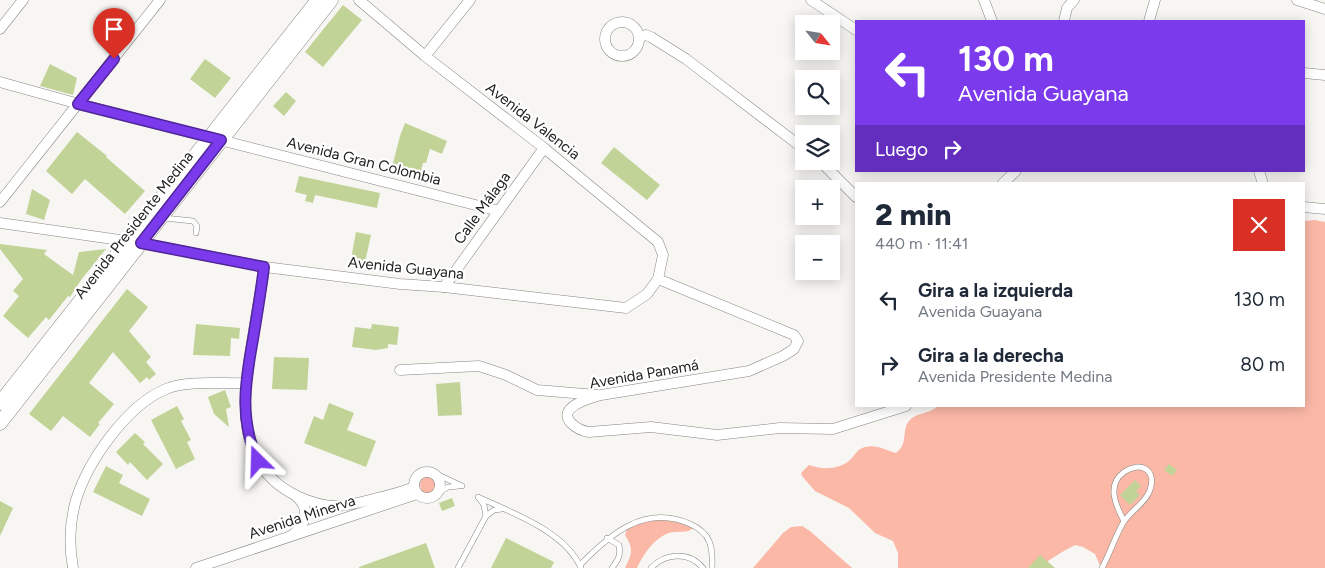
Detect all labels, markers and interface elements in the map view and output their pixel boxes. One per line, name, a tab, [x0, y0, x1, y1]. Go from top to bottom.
pin	[93, 8, 135, 59]
icon: arrive	[100, 15, 128, 43]
north arrow	[795, 15, 840, 60]
map controls	[795, 15, 840, 280]
text: 130 m	[958, 38, 1054, 80]
icon: left	[875, 40, 940, 105]
button: search	[795, 70, 840, 115]
street label: Avenida Valencia	[482, 79, 584, 163]
text: Avenida Guayana	[958, 80, 1129, 107]
button: layers	[795, 125, 840, 170]
street label: Avenida Gran Colombia	[285, 133, 443, 189]
icon: right	[938, 135, 966, 163]
text: Luego	[875, 138, 928, 161]
street label: Avenida Presidente Medina	[71, 148, 197, 302]
street label: Calle Málaga	[450, 168, 514, 248]
button: +	[795, 180, 840, 225]
text: 2 min	[875, 196, 952, 233]
button: close	[1233, 199, 1285, 251]
text: 440 m · 11:41	[875, 234, 968, 253]
button: −	[795, 235, 840, 280]
street label: Avenida Guayana	[347, 253, 465, 283]
text: Gira a la izquierda	[918, 279, 1073, 302]
icon: left	[875, 286, 903, 314]
text: 130 m	[1234, 288, 1285, 311]
text: Avenida Guayana	[918, 302, 1042, 321]
text: Gira a la derecha	[918, 344, 1064, 367]
icon: right	[875, 351, 903, 379]
text: 80 m	[1240, 353, 1285, 376]
street label: Avenida Panamá	[588, 356, 700, 392]
text: Avenida Presidente Medina	[918, 367, 1112, 386]
position arrow	[231, 434, 283, 486]
street label: Avenida Minerva	[246, 491, 358, 543]

